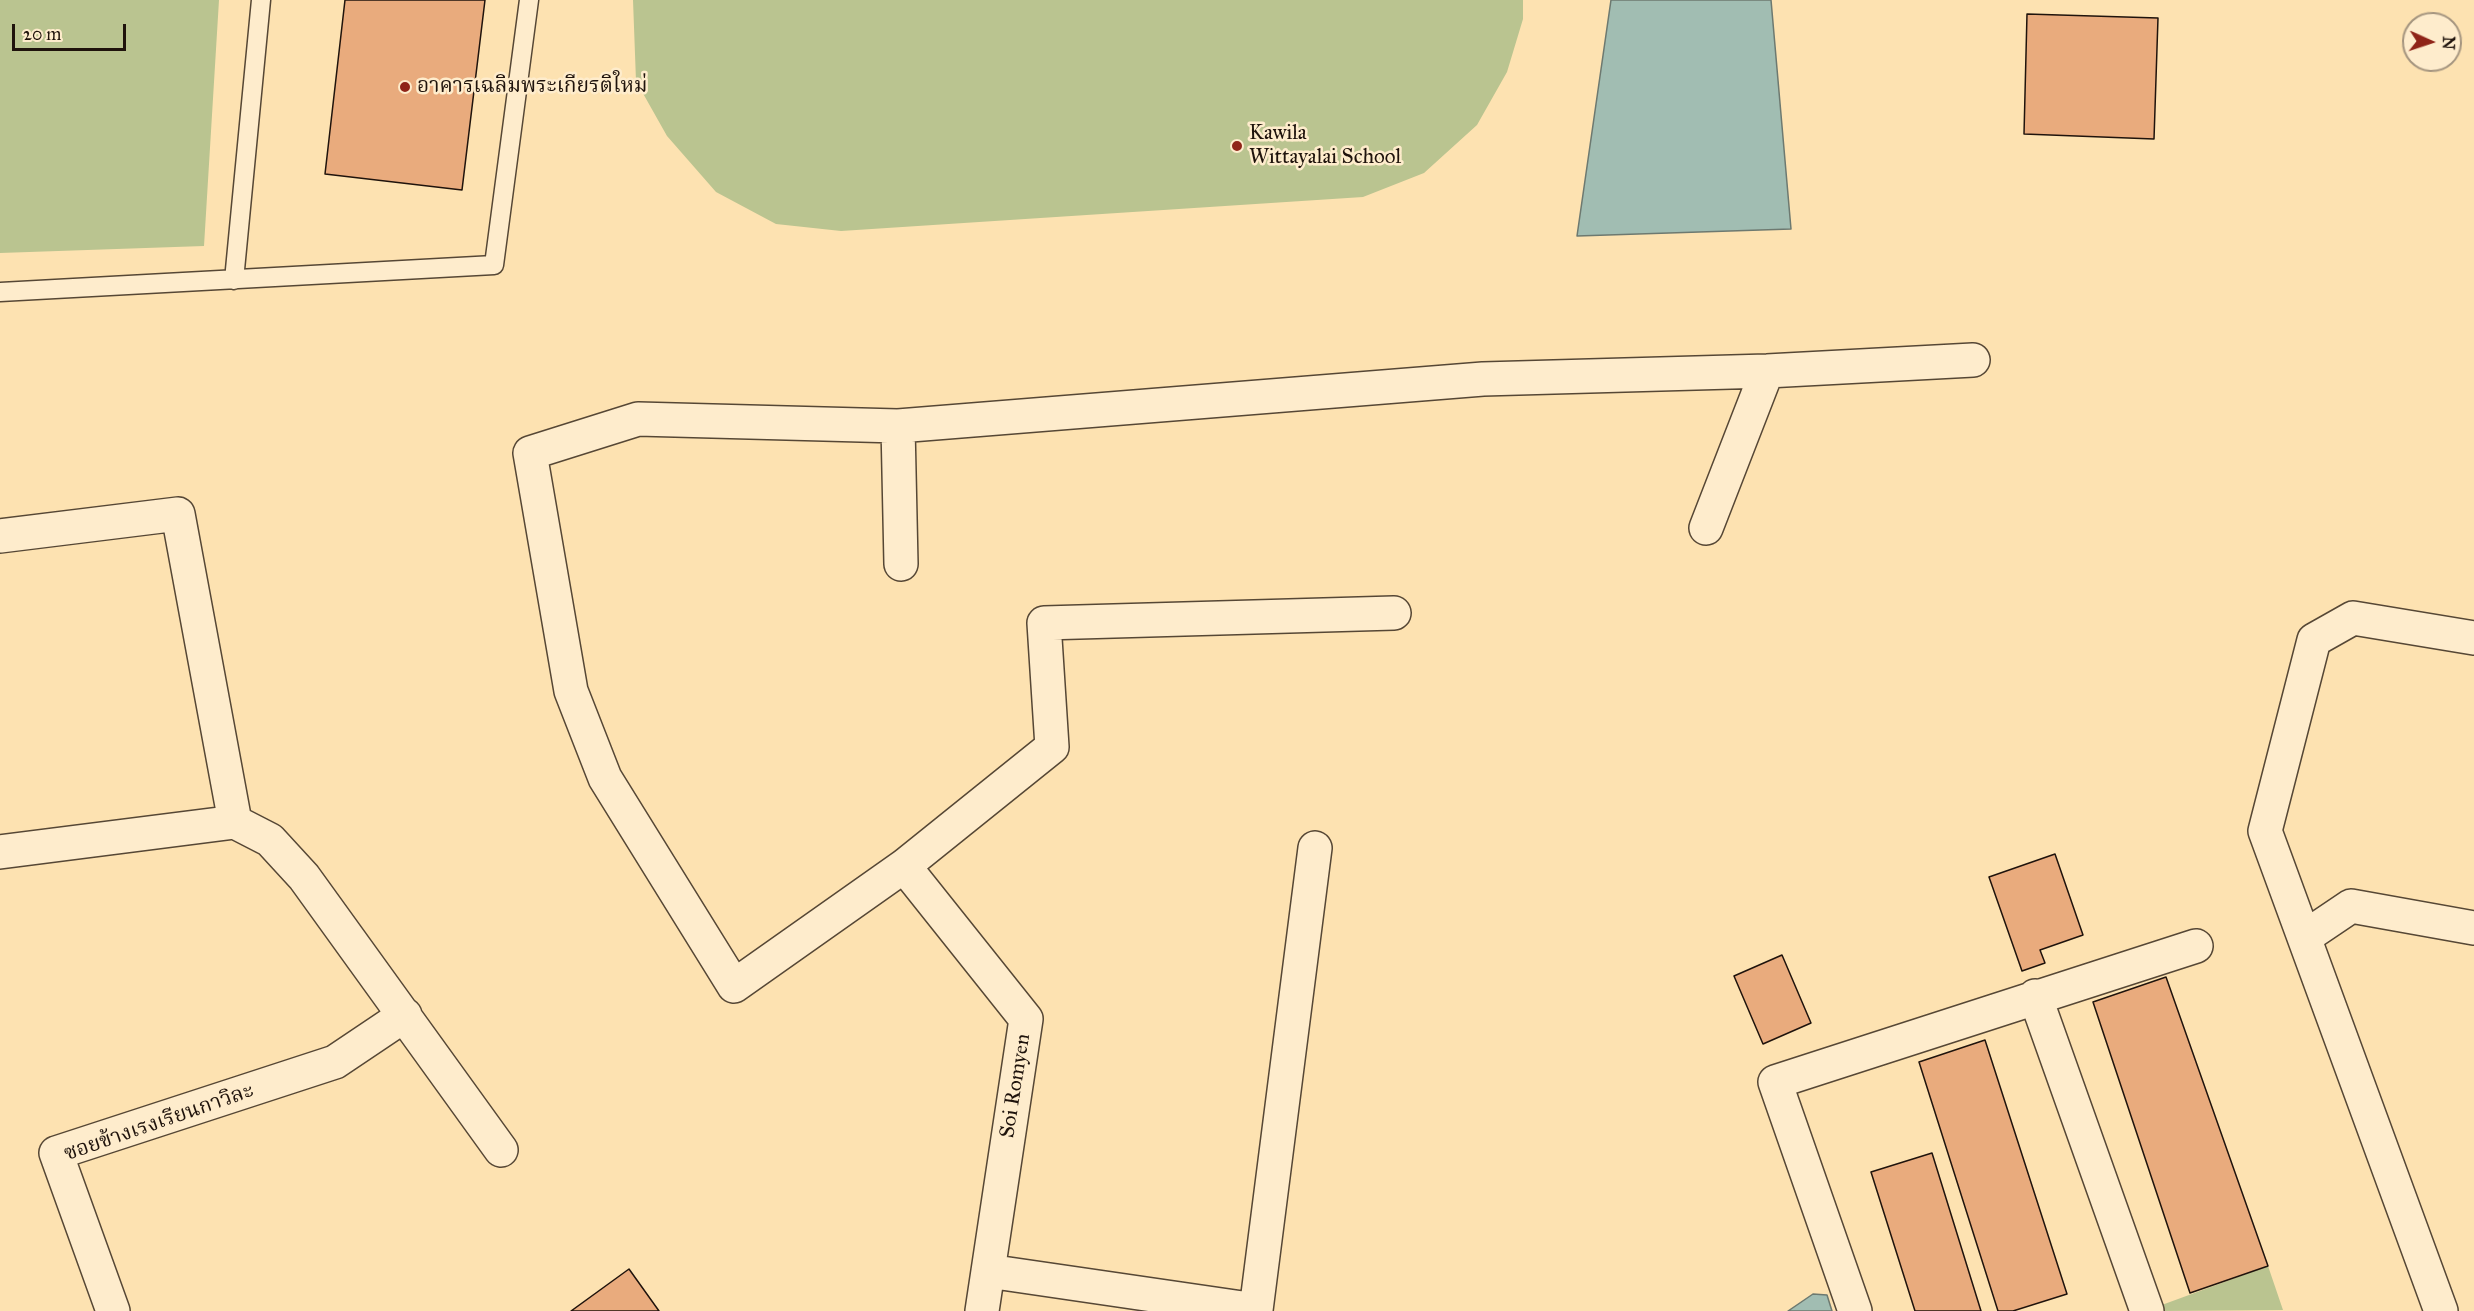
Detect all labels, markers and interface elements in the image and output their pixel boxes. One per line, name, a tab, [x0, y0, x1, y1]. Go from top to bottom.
scale bar	[15, 12, 129, 50]
north arrow	[2402, 12, 2462, 72]
text: 20 m	[23, 23, 61, 45]
text: N	[2439, 36, 2458, 50]
place label: อาคารเฉลิมพระเกียรติใหม่	[417, 74, 647, 100]
marker: อาคารเฉลิมพระเกียรติใหม่	[398, 80, 412, 94]
place label: Kawila Wittayalai School	[1249, 121, 1401, 171]
marker: Kawila Wittayalai School	[1230, 139, 1244, 153]
street label: Soi Romyen	[995, 1032, 1037, 1140]
street label: ซอยข้างเรงเรียนกาวิละ	[61, 1079, 257, 1167]

